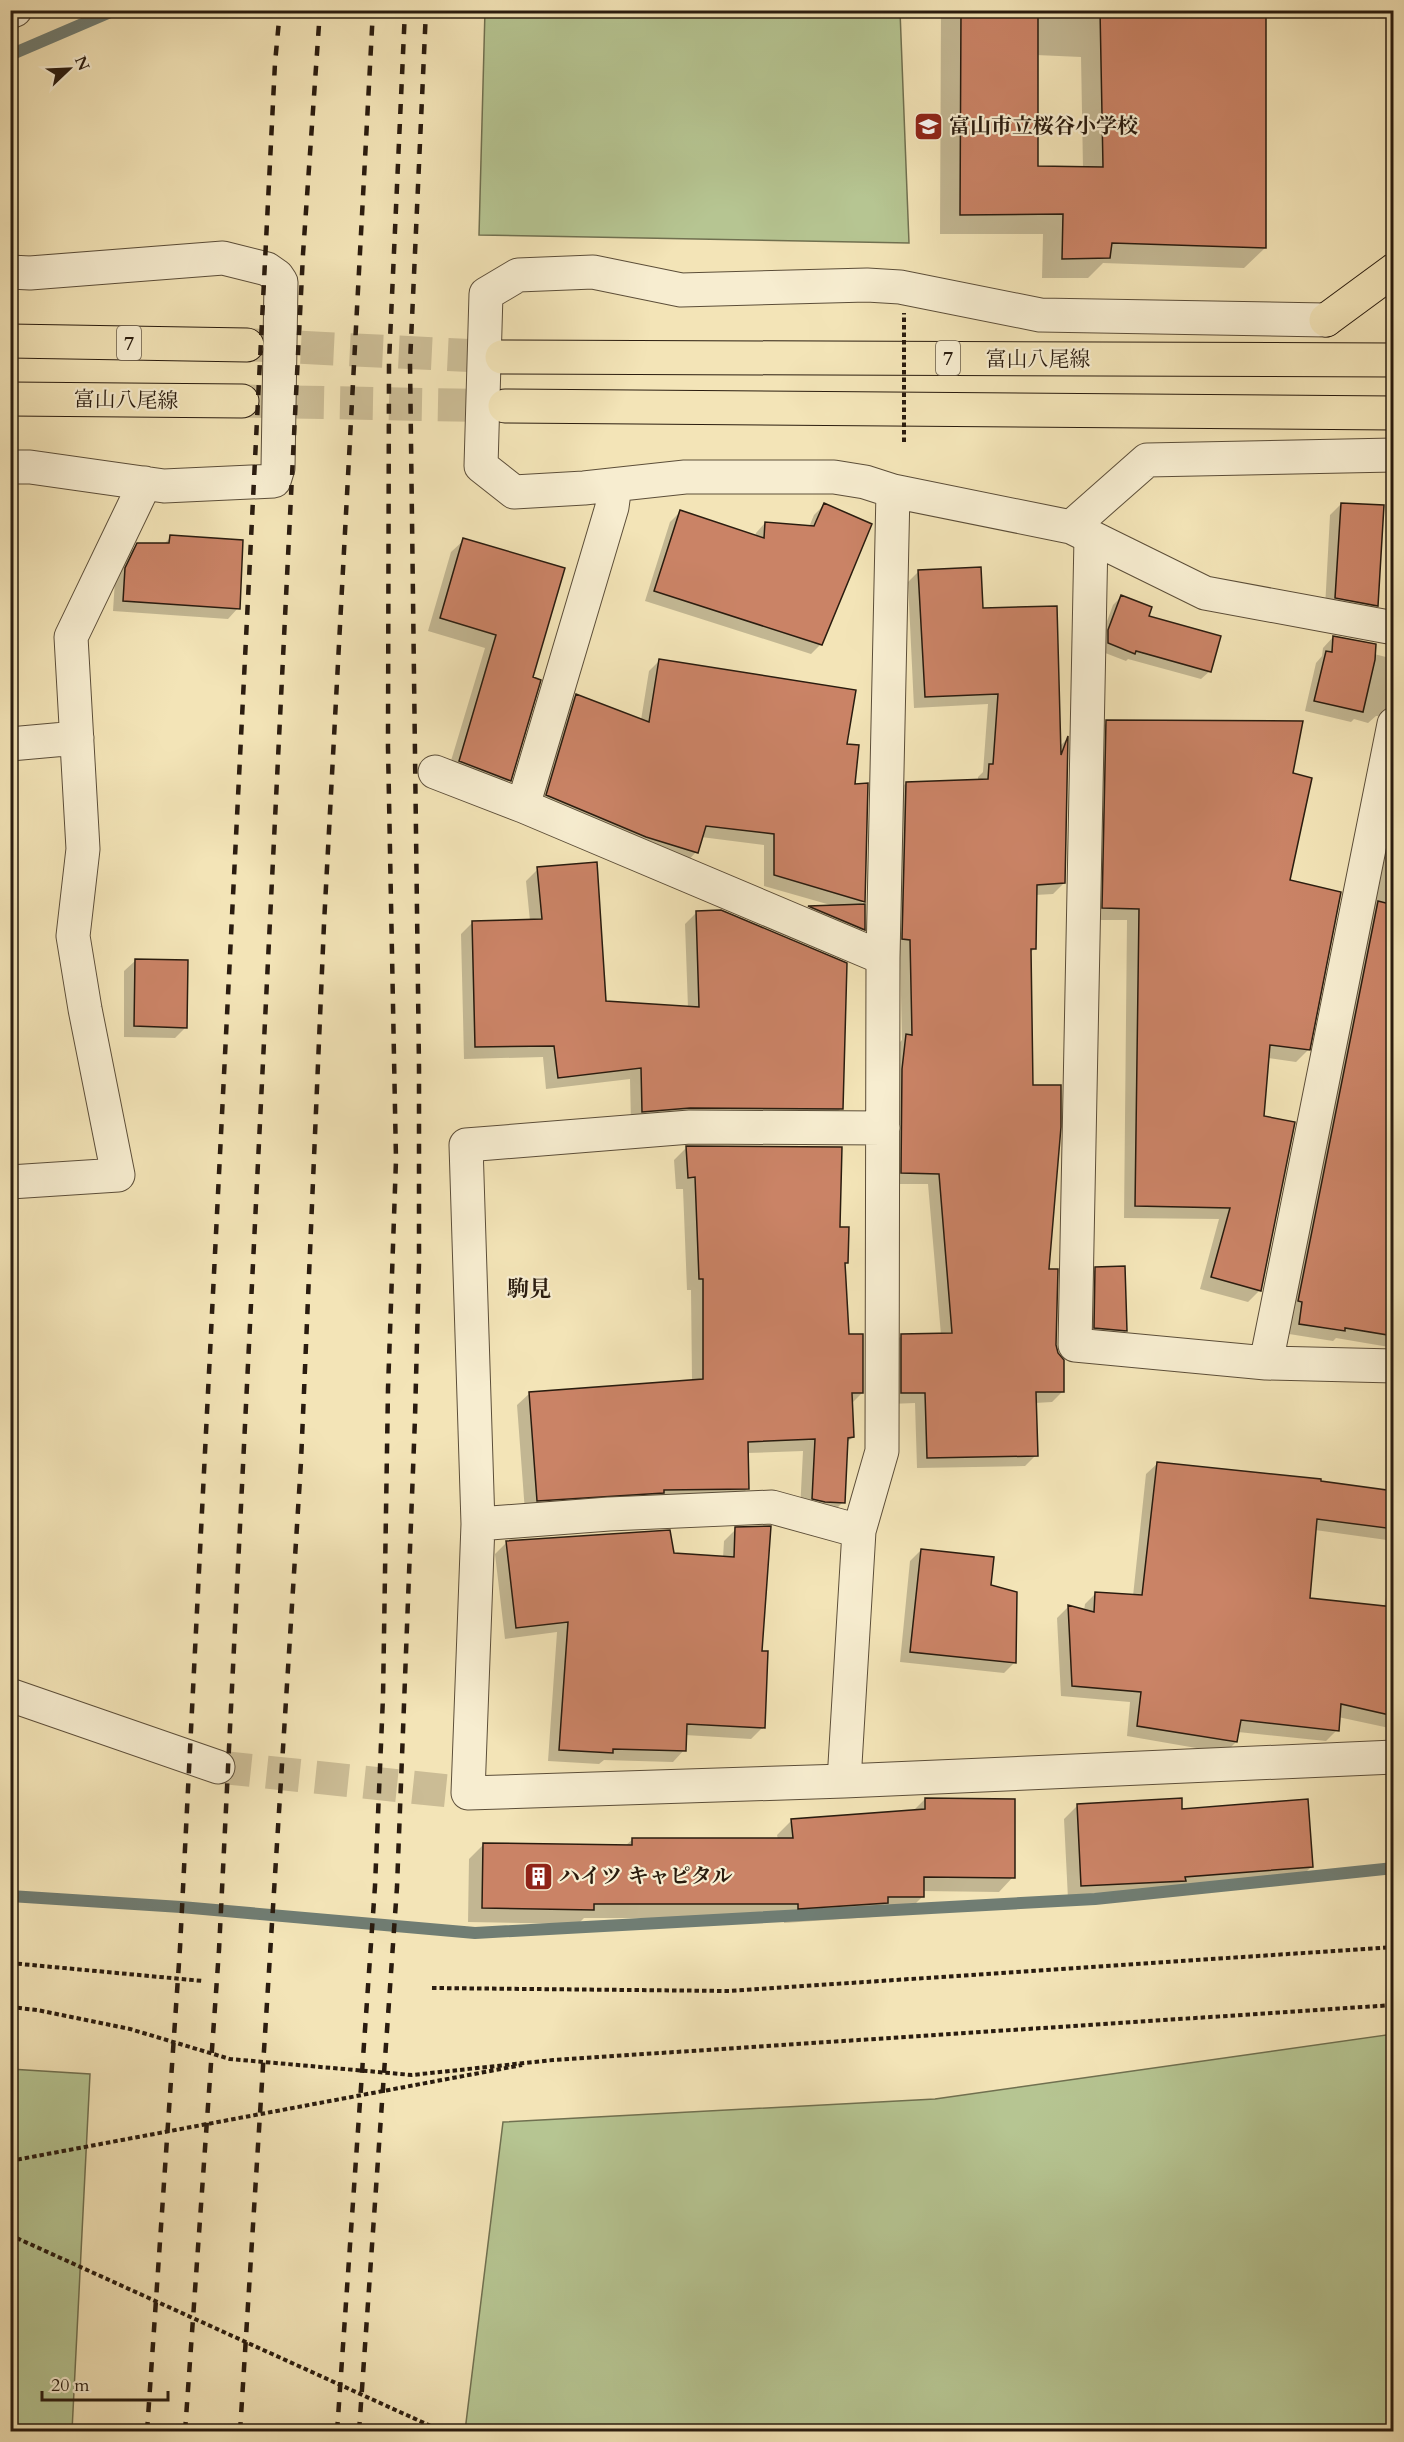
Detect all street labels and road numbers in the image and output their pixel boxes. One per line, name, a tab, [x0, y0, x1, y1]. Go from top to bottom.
road number: 7	[117, 326, 141, 360]
road number: 7	[936, 341, 960, 375]
street label: 富山八尾線	[986, 345, 1091, 374]
street label: 富山八尾線	[73, 385, 179, 416]

